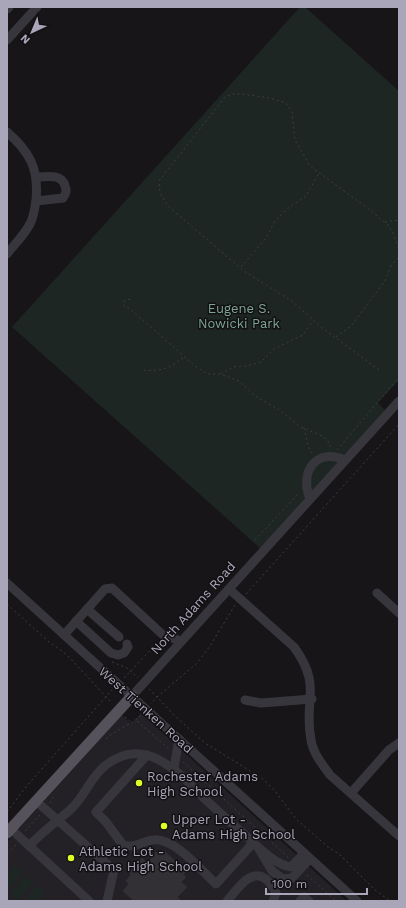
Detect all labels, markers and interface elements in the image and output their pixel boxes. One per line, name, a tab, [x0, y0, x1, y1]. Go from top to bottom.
north arrow	[12, 12, 52, 52]
text: N	[18, 31, 33, 46]
park label: Eugene S. Nowicki Park	[198, 301, 281, 331]
street label: North Adams Road	[148, 559, 238, 657]
street label: West Tienken Road	[96, 664, 196, 756]
place label: Rochester Adams High School	[147, 769, 258, 799]
marker: Rochester Adams High School	[134, 778, 144, 788]
place label: Upper Lot - Adams High School	[172, 812, 295, 842]
marker: Upper Lot - Adams High School	[159, 821, 169, 831]
place label: Athletic Lot - Adams High School	[79, 844, 202, 874]
marker: Athletic Lot - Adams High School	[66, 853, 76, 863]
scale bar	[266, 870, 367, 896]
text: 100 m	[272, 877, 307, 891]

